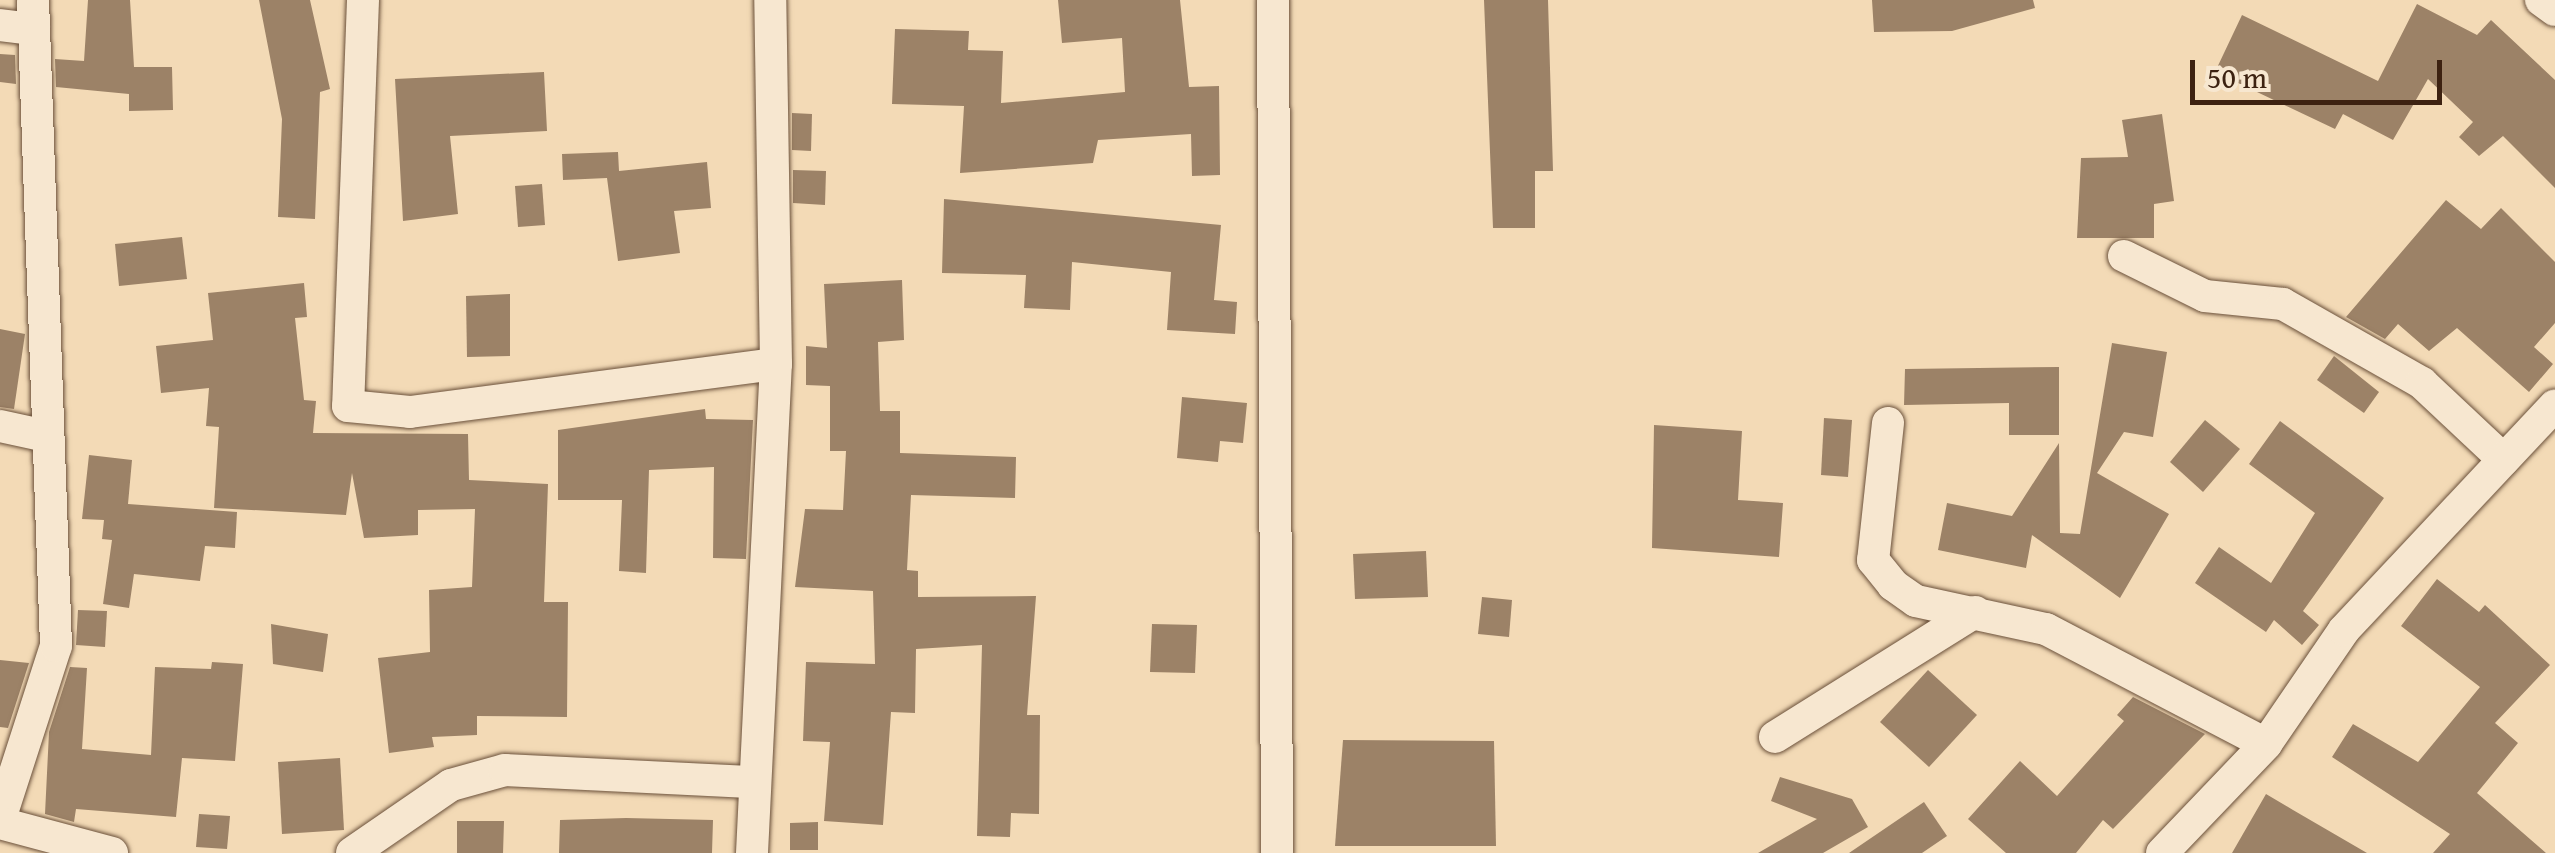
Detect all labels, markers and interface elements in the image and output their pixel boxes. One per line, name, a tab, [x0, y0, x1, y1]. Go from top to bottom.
scale bar	[2195, 40, 2448, 102]
text: 50 m	[2207, 55, 2267, 99]

